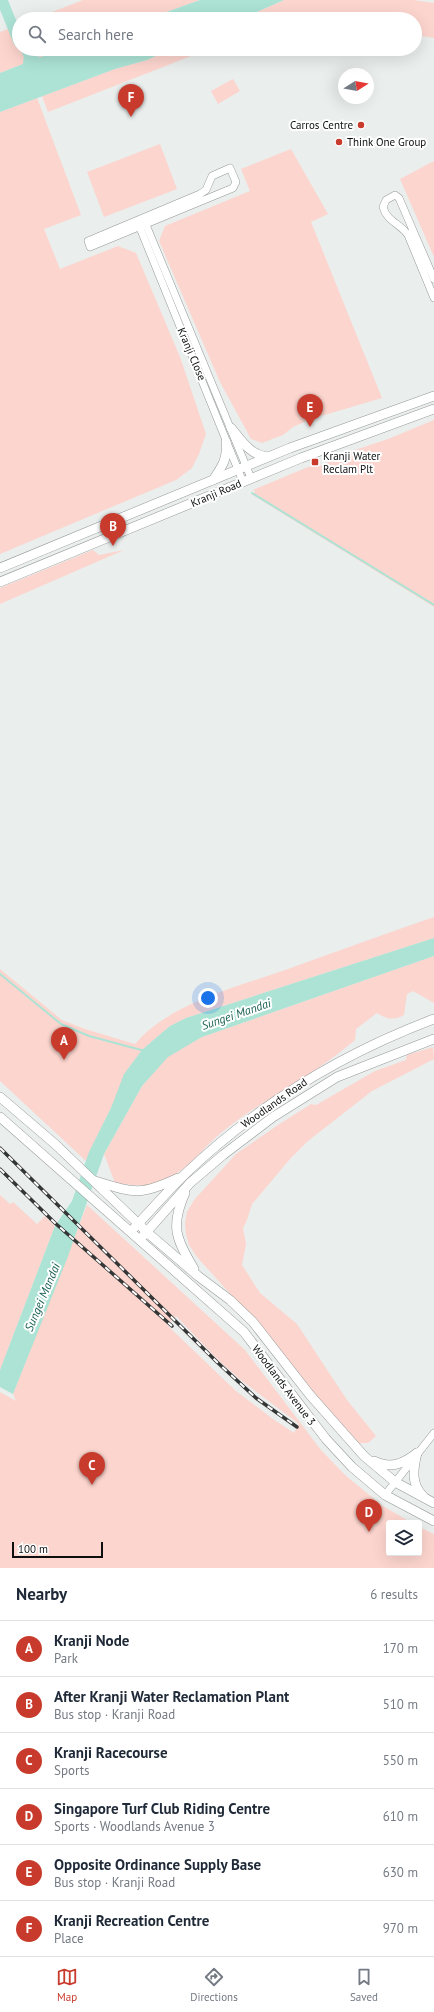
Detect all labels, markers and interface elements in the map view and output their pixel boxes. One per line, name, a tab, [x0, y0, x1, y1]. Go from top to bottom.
search box	[12, 12, 422, 56]
icon: search	[26, 23, 48, 45]
text: Search here	[58, 25, 134, 44]
north arrow	[338, 68, 374, 104]
pin: F	[118, 84, 144, 117]
place label: Carros Centre	[290, 118, 353, 132]
marker: Carros Centre	[356, 120, 366, 130]
place label: Think One Group	[347, 135, 426, 149]
marker: Think One Group	[334, 137, 344, 147]
street label: Kranji Close	[175, 325, 210, 383]
pin: E	[297, 394, 323, 427]
place label: Kranji Water Reclam Plt	[323, 449, 381, 476]
marker: Kranji Water Reclam Plt	[310, 457, 320, 467]
street label: Kranji Road	[189, 476, 244, 510]
pin: B	[100, 513, 126, 546]
your location	[198, 988, 218, 1008]
water label: Sungei Mandai	[199, 995, 274, 1033]
pin: A	[51, 1027, 77, 1060]
street label: Woodlands Road	[238, 1075, 310, 1131]
water label: Sungei Mandai	[21, 1260, 63, 1333]
street label: Woodlands Avenue 3	[249, 1342, 319, 1428]
pin: C	[79, 1452, 105, 1485]
pin: D	[356, 1499, 382, 1532]
map controls	[386, 1520, 422, 1556]
button: layers	[386, 1520, 422, 1556]
scale bar	[12, 1540, 103, 1559]
text: 100 m	[18, 1542, 48, 1556]
text: Nearby	[16, 1583, 67, 1605]
text: 6 results	[370, 1586, 418, 1603]
text: Kranji Node	[54, 1631, 129, 1650]
text: A	[25, 1640, 33, 1657]
text: 170 m	[383, 1640, 418, 1657]
text: Park	[54, 1650, 78, 1667]
text: After Kranji Water Reclamation Plant	[54, 1687, 289, 1706]
text: B	[25, 1696, 33, 1713]
text: 510 m	[383, 1696, 418, 1713]
text: Bus stop · Kranji Road	[54, 1706, 175, 1723]
text: Kranji Racecourse	[54, 1743, 168, 1762]
text: C	[25, 1752, 33, 1769]
text: 550 m	[383, 1752, 418, 1769]
text: Sports	[54, 1762, 90, 1779]
text: Singapore Turf Club Riding Centre	[54, 1799, 270, 1818]
text: D	[25, 1808, 33, 1825]
text: 610 m	[383, 1808, 418, 1825]
text: Sports · Woodlands Avenue 3	[54, 1818, 215, 1835]
text: Opposite Ordinance Supply Base	[54, 1855, 261, 1874]
text: E	[26, 1864, 32, 1881]
text: 630 m	[383, 1864, 418, 1881]
text: Bus stop · Kranji Road	[54, 1874, 175, 1891]
text: Kranji Recreation Centre	[54, 1911, 209, 1930]
text: F	[26, 1920, 32, 1937]
text: 970 m	[383, 1920, 418, 1937]
text: Place	[54, 1930, 84, 1947]
tab: Map	[56, 1966, 78, 2004]
tab: Directions	[190, 1966, 238, 2004]
tab: Saved	[350, 1966, 378, 2004]

